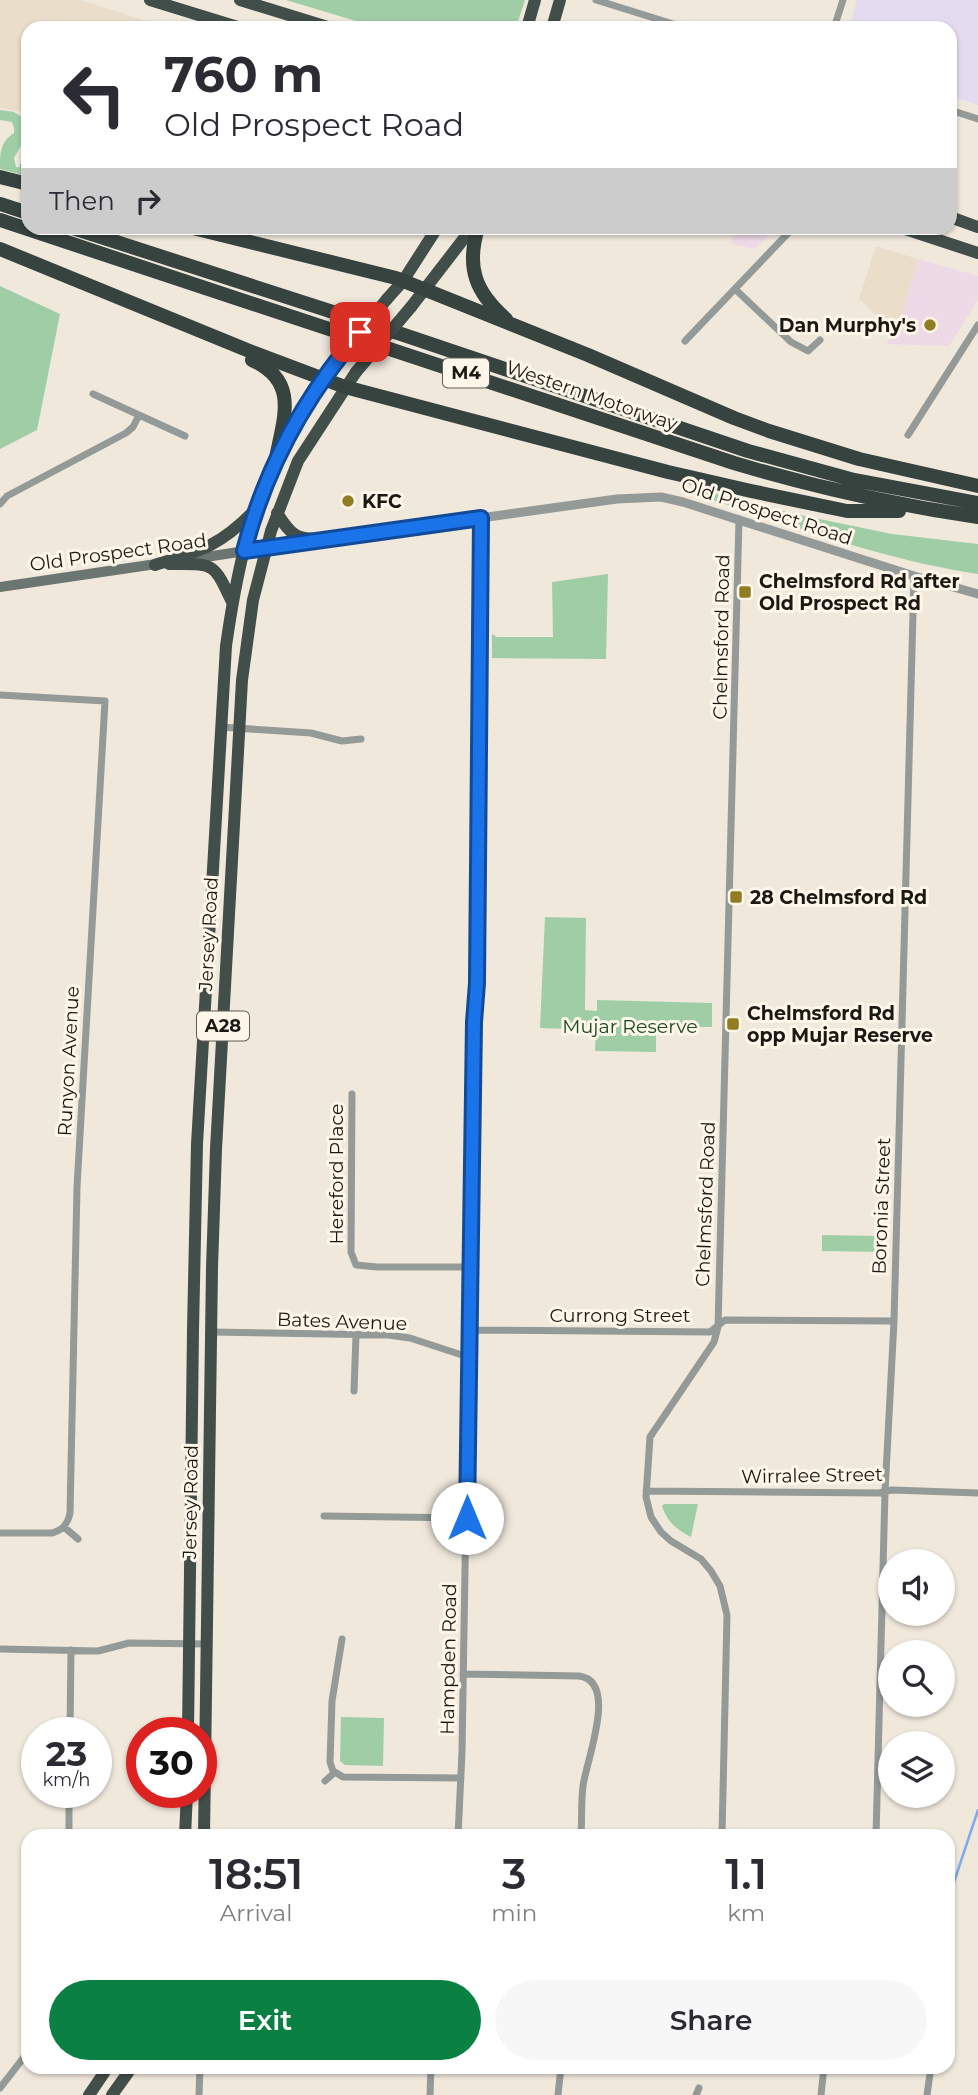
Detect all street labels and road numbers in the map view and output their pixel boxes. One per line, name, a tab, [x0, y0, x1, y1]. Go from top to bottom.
street label: Western Motorway	[503, 355, 681, 436]
road number: M4	[443, 358, 489, 388]
street label: Old Prospect Road	[679, 473, 855, 550]
street label: Old Prospect Road	[28, 529, 208, 576]
street label: Chelmsford Road	[709, 554, 734, 720]
street label: Jersey Road	[194, 876, 223, 993]
street label: Runyon Avenue	[53, 985, 84, 1137]
road number: A28	[197, 1012, 249, 1041]
street label: Hereford Place	[325, 1103, 348, 1245]
street label: Chelmsford Road	[691, 1121, 720, 1287]
street label: Boronia Street	[868, 1137, 895, 1275]
street label: Currong Street	[550, 1304, 691, 1327]
street label: Bates Avenue	[276, 1308, 408, 1335]
street label: Jersey Road	[178, 1445, 203, 1560]
street label: Wirralee Street	[741, 1463, 883, 1488]
street label: Hampden Road	[436, 1583, 461, 1735]

